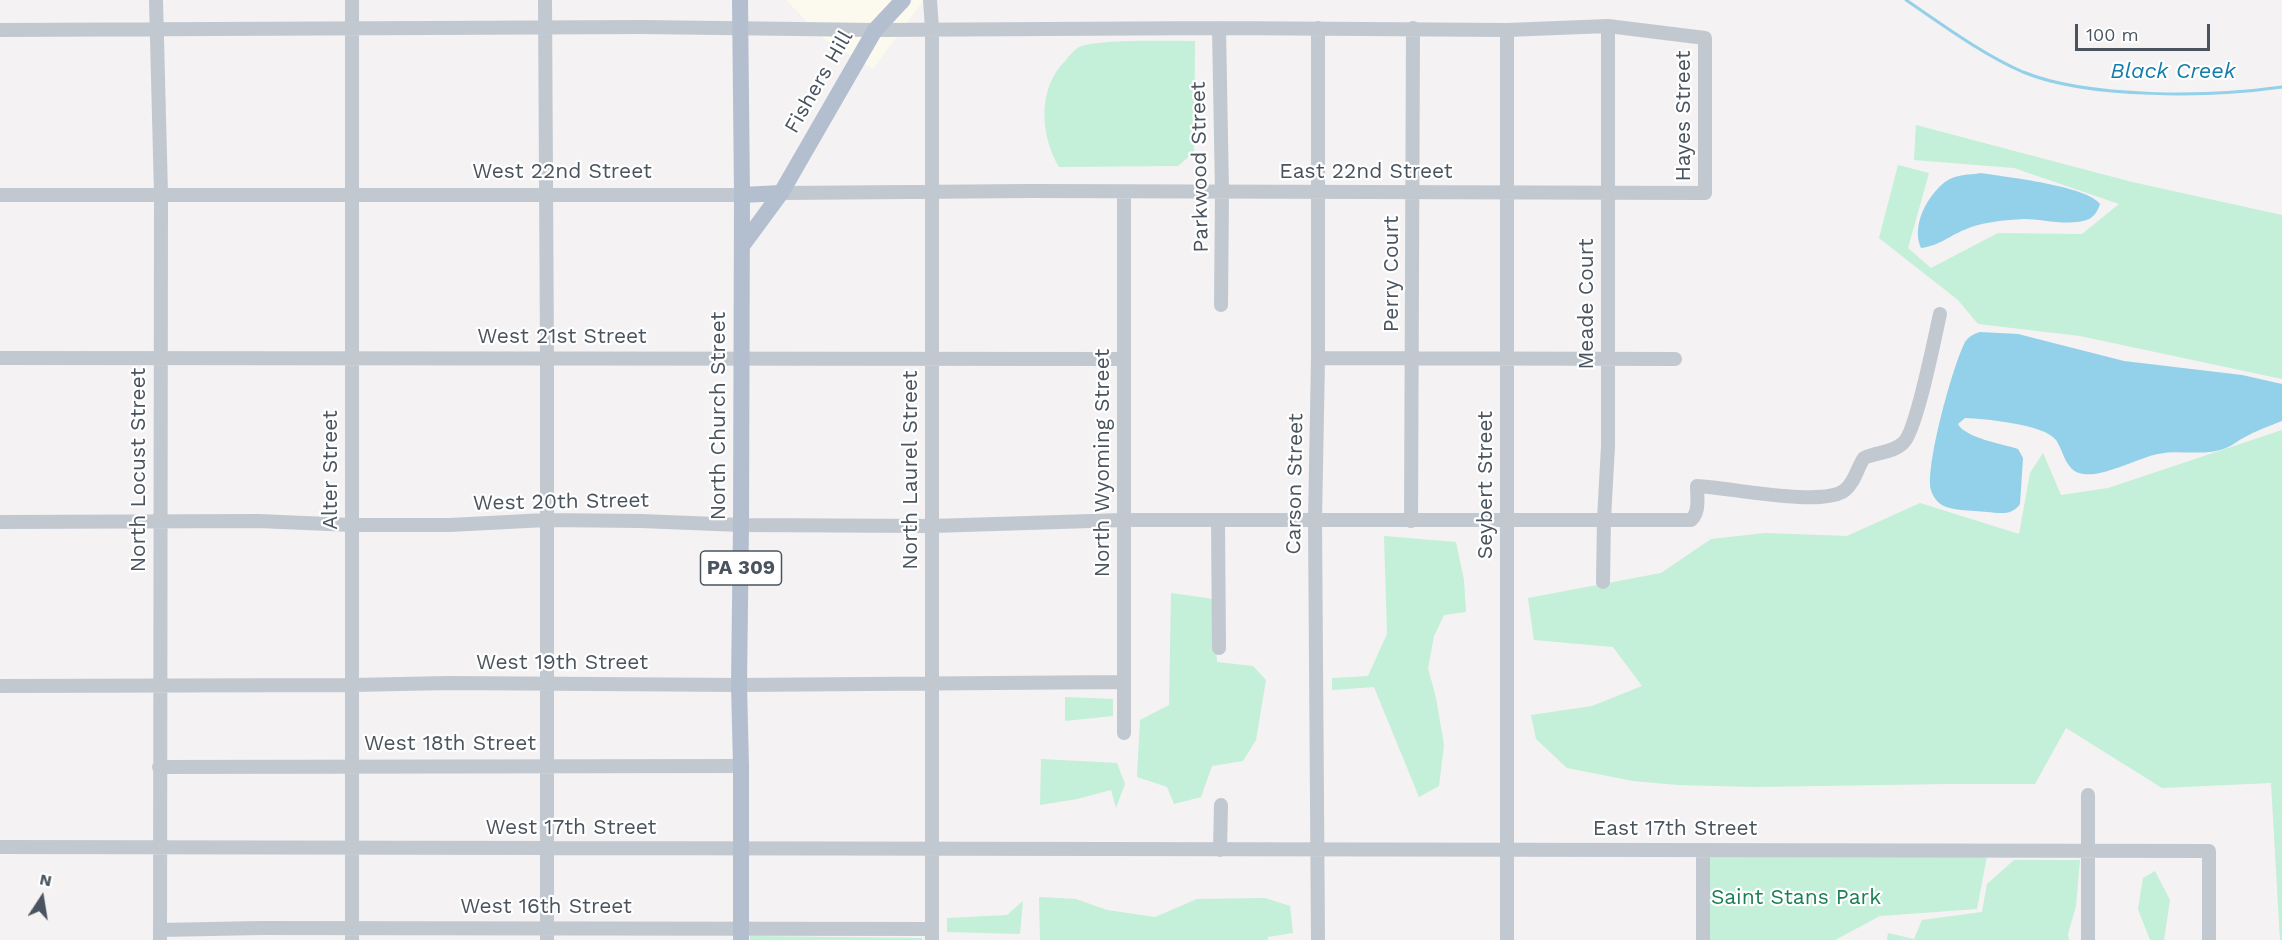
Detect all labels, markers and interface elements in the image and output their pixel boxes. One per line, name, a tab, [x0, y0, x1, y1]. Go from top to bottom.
scale bar	[2078, 12, 2213, 50]
text: 100 m	[2086, 24, 2139, 45]
street label: Fishers Hill	[779, 26, 859, 138]
street label: Hayes Street	[1671, 51, 1697, 181]
water label: Black Creek	[2110, 59, 2236, 85]
street label: Parkwood Street	[1186, 81, 1214, 253]
street label: West 22nd Street	[472, 159, 652, 185]
street label: East 22nd Street	[1279, 159, 1453, 185]
street label: Perry Court	[1379, 216, 1405, 332]
street label: Meade Court	[1574, 239, 1600, 369]
street label: North Church Street	[706, 312, 732, 520]
street label: West 21st Street	[477, 324, 647, 350]
street label: North Wyoming Street	[1090, 349, 1116, 577]
street label: North Locust Street	[126, 368, 152, 572]
street label: North Laurel Street	[898, 370, 924, 570]
street label: Alter Street	[318, 410, 344, 530]
street label: Seybert Street	[1473, 411, 1499, 559]
street label: Carson Street	[1281, 413, 1309, 555]
street label: West 20th Street	[473, 488, 649, 516]
road number: PA 309	[700, 551, 782, 585]
street label: West 19th Street	[476, 650, 648, 676]
street label: West 18th Street	[364, 731, 536, 757]
street label: West 17th Street	[486, 815, 656, 841]
street label: East 17th Street	[1593, 816, 1757, 842]
north arrow	[12, 868, 72, 928]
text: N	[38, 869, 54, 890]
park label: Saint Stans Park	[1711, 885, 1881, 911]
street label: West 16th Street	[460, 894, 632, 920]

